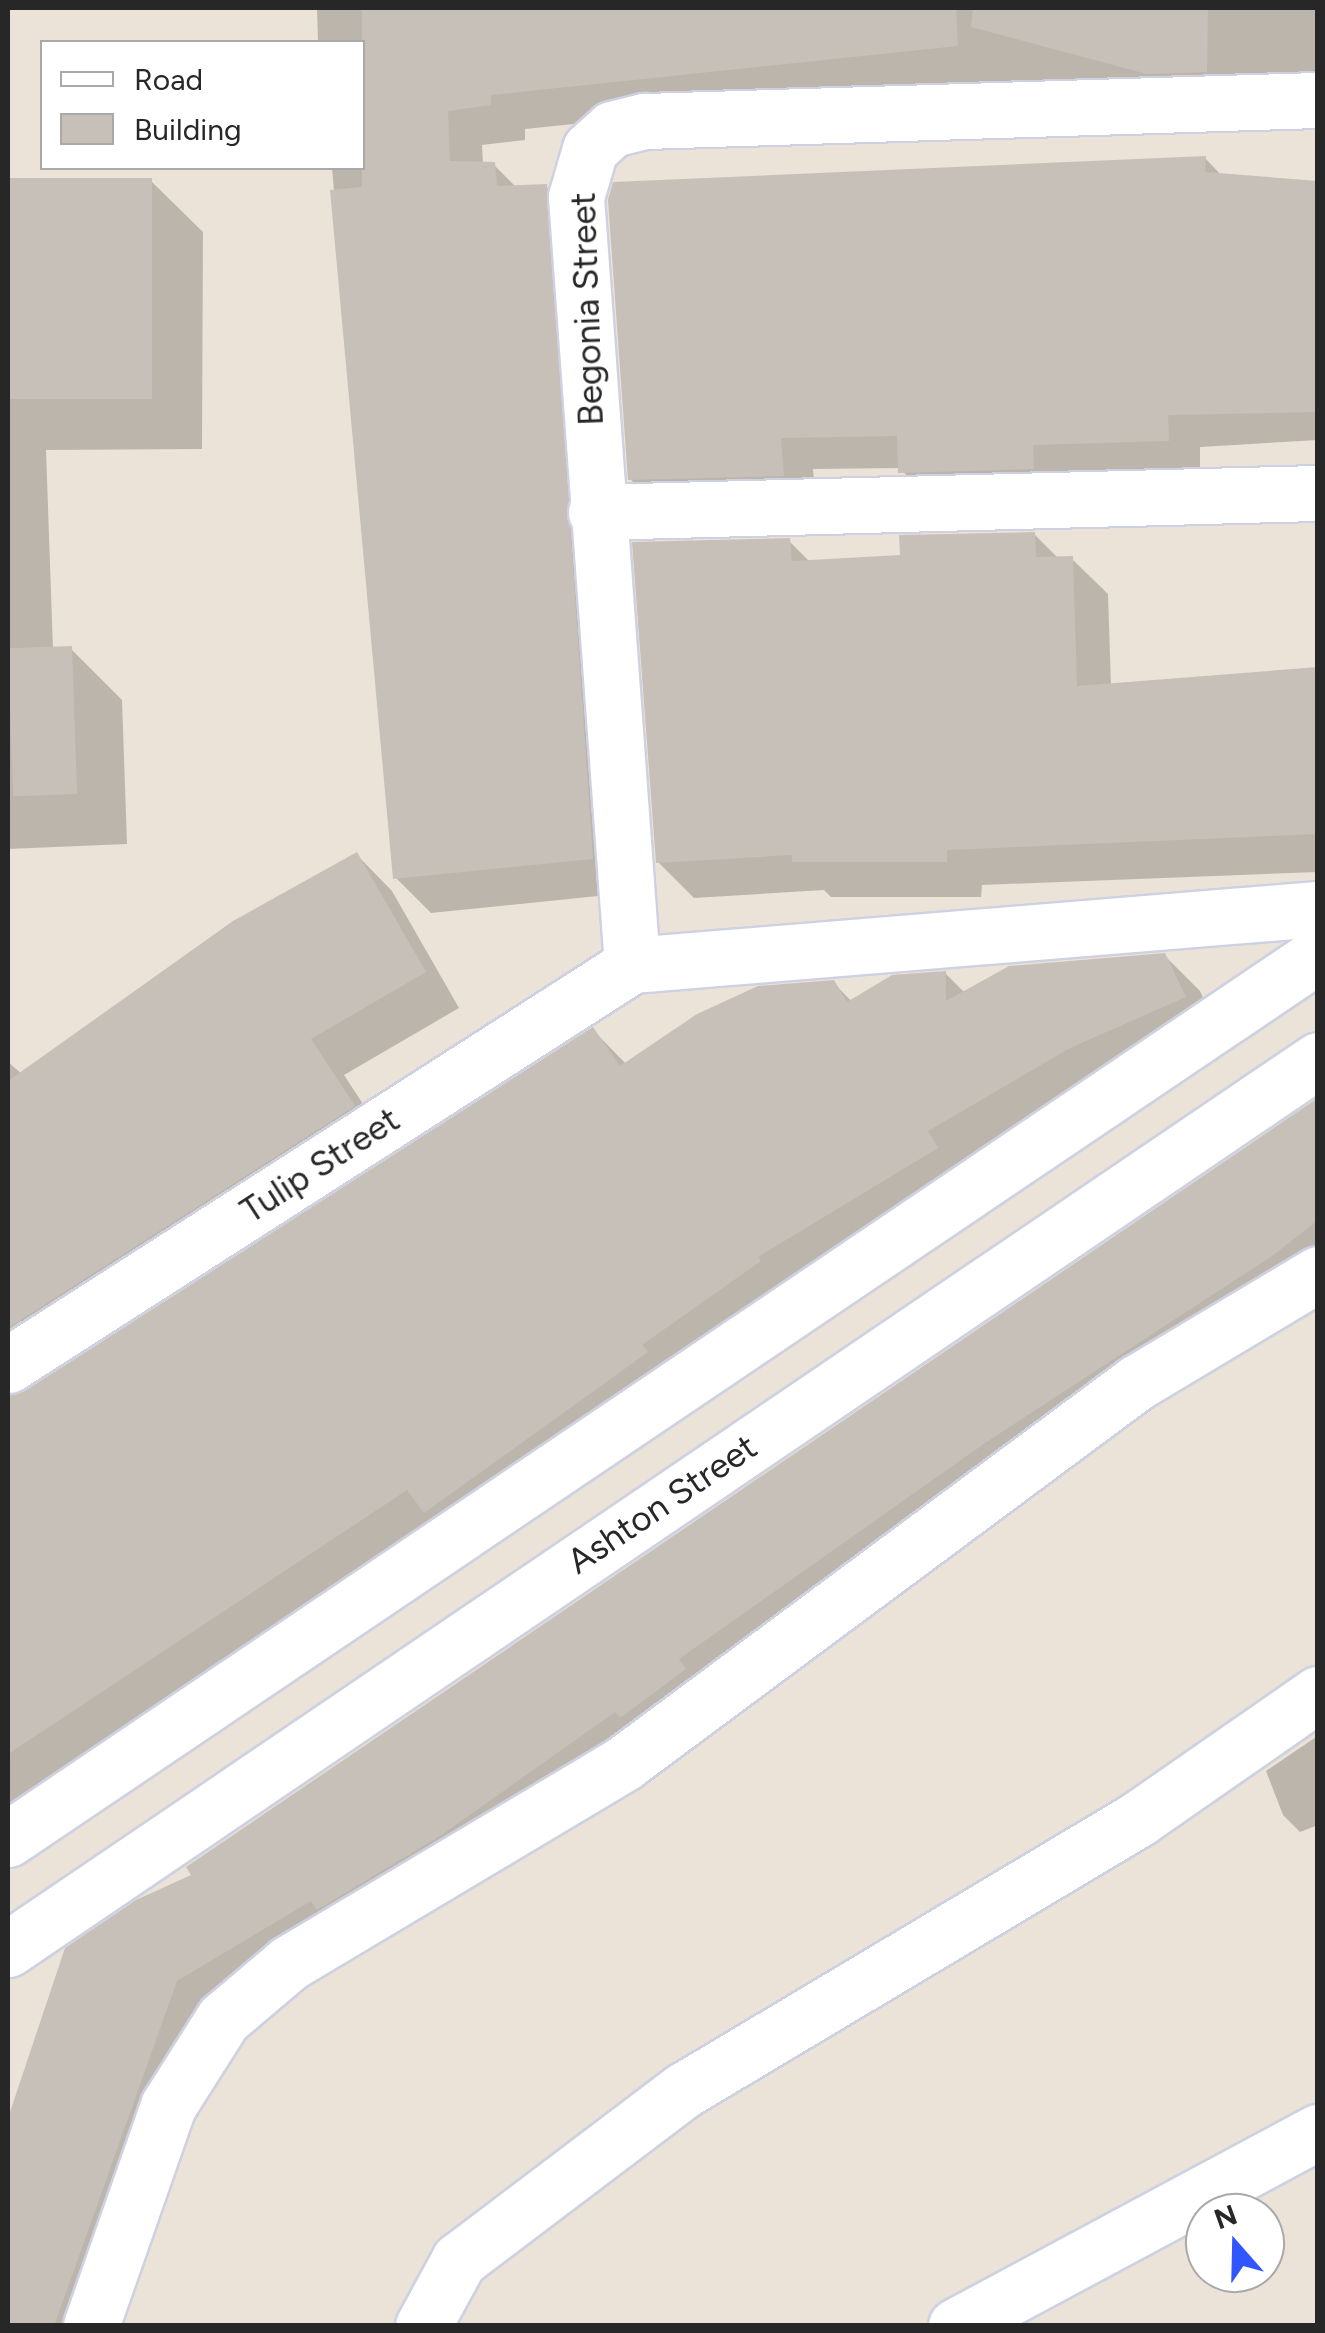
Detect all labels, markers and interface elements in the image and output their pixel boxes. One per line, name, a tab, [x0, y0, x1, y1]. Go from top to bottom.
legend	[40, 40, 365, 170]
text: Road	[134, 61, 203, 98]
text: Building	[134, 111, 242, 148]
street label: Begonia Street	[562, 192, 612, 426]
street label: Tulip Street	[233, 1098, 407, 1232]
street label: Ashton Street	[559, 1425, 765, 1583]
north arrow	[1185, 2193, 1285, 2293]
text: N	[1209, 2197, 1241, 2236]

